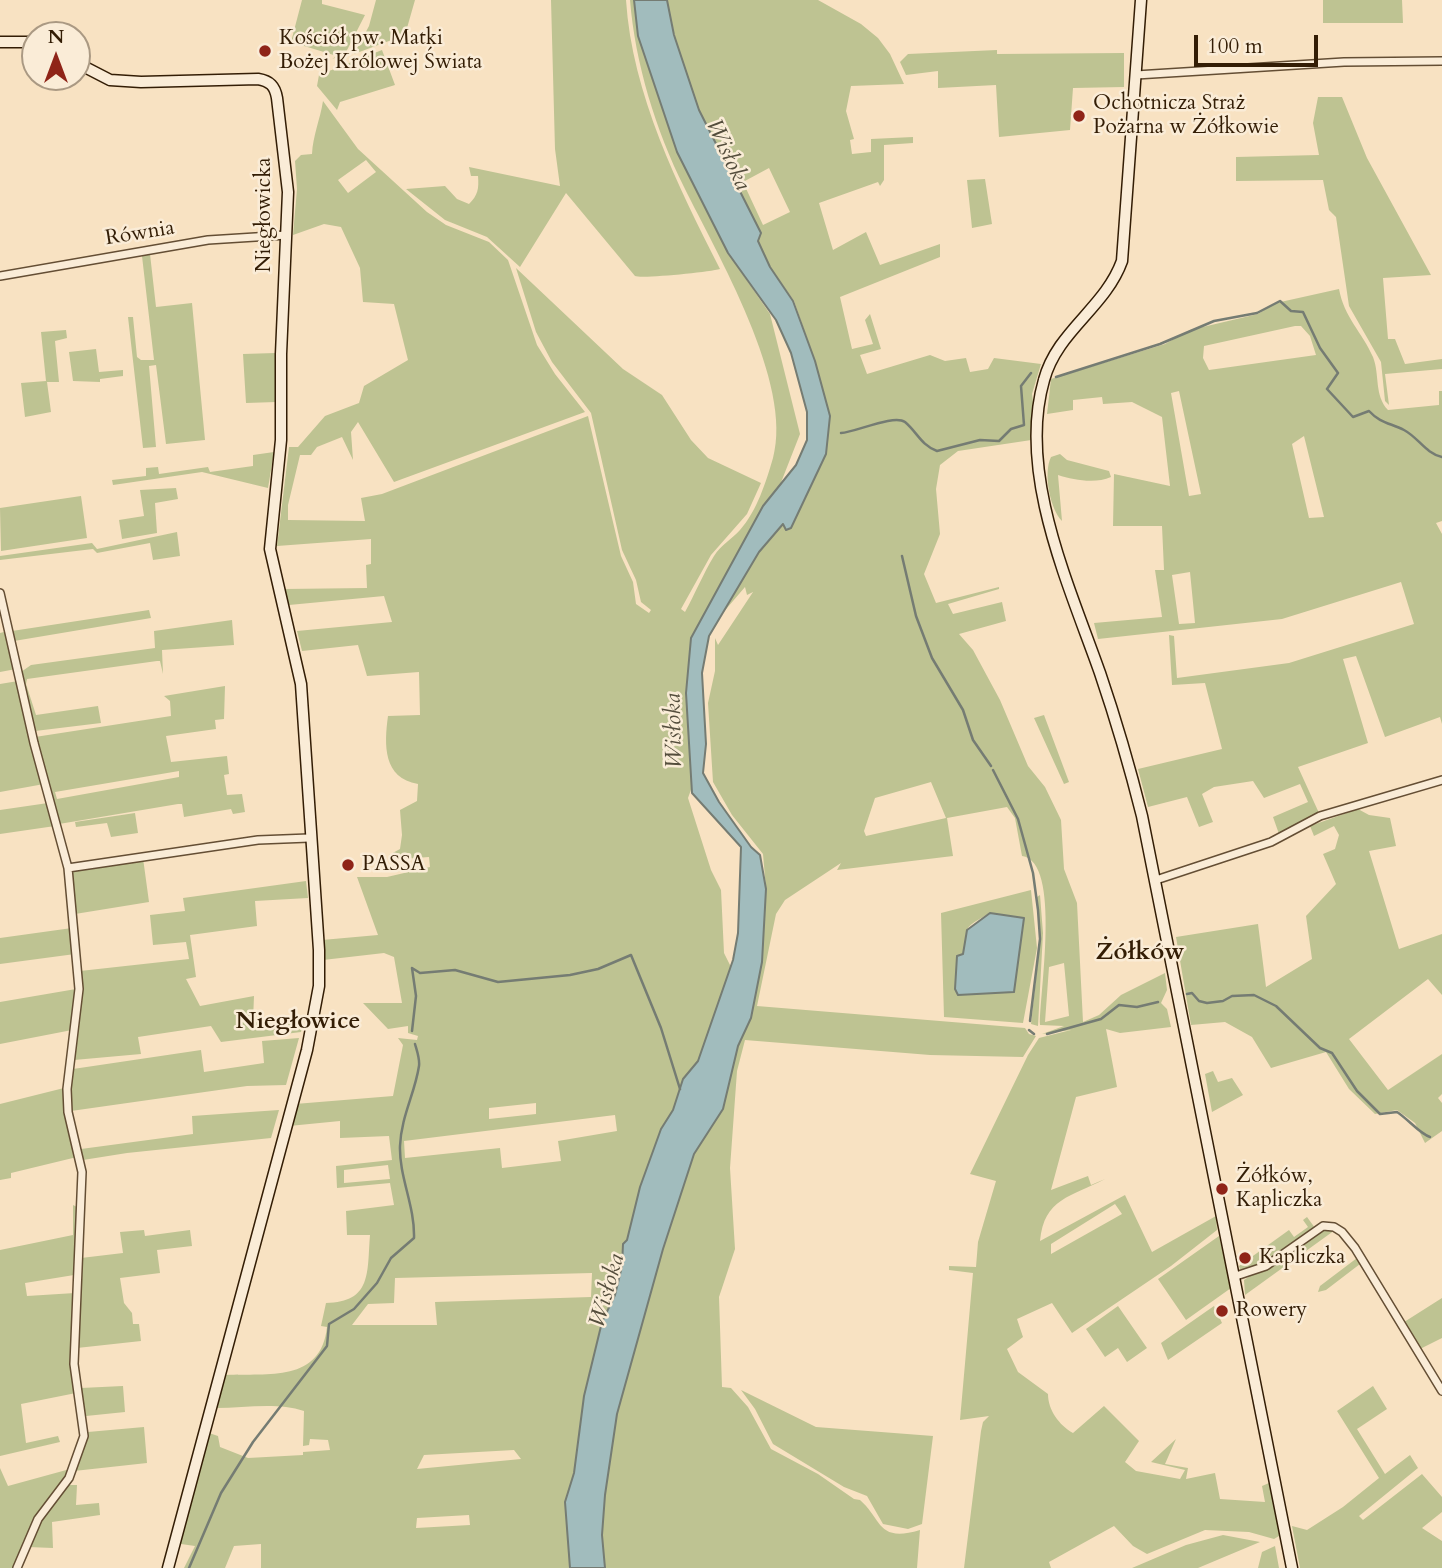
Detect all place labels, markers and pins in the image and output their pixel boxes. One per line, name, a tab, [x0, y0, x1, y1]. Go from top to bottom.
place label: Kościół pw. Matki Bożej Królowej Świata	[279, 26, 482, 76]
marker: Kościół pw. Matki Bożej Królowej Świata	[257, 43, 273, 59]
place label: Ochotnicza Straż Pożarna w Żółkowie	[1093, 91, 1279, 141]
marker: Ochotnicza Straż Pożarna w Żółkowie	[1071, 108, 1087, 124]
place label: PASSA	[362, 852, 425, 878]
marker: PASSA	[340, 857, 356, 873]
place label: Żółków, Kapliczka	[1236, 1164, 1322, 1214]
marker: Żółków, Kapliczka	[1214, 1181, 1230, 1197]
place label: Kapliczka	[1259, 1245, 1345, 1271]
marker: Kapliczka	[1237, 1250, 1253, 1266]
place label: Rowery	[1236, 1298, 1307, 1324]
marker: Rowery	[1214, 1303, 1230, 1319]

